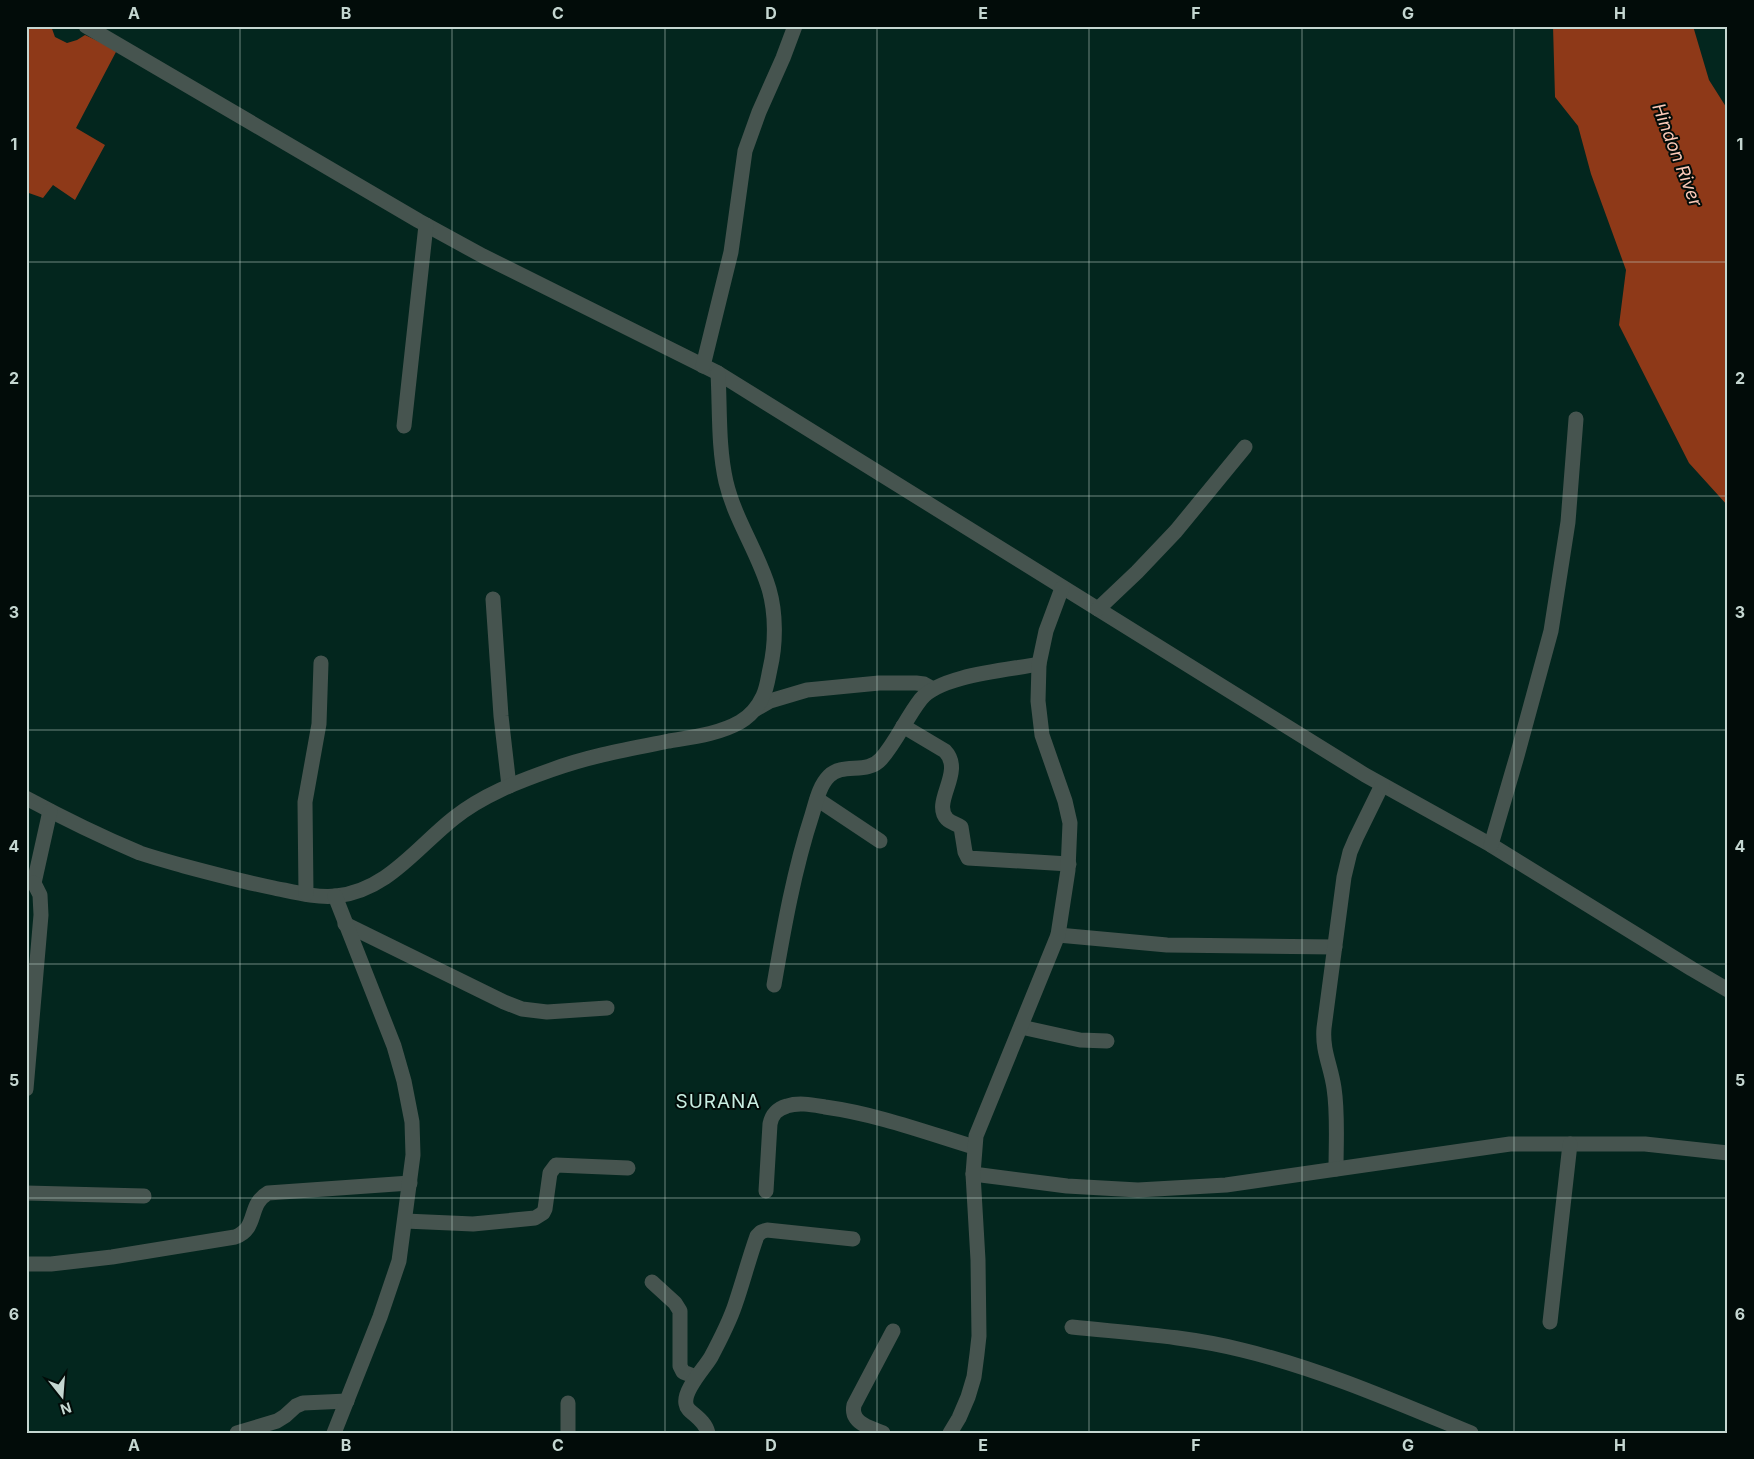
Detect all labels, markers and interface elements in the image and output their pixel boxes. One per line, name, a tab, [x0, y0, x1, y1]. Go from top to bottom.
text: A	[128, 3, 140, 23]
text: B	[341, 3, 351, 23]
text: C	[552, 3, 564, 23]
text: D	[765, 3, 777, 23]
text: E	[978, 3, 988, 23]
text: F	[1191, 3, 1201, 23]
text: G	[1402, 3, 1414, 23]
text: H	[1614, 3, 1626, 23]
water label: Hindon River	[1648, 100, 1707, 210]
text: 1	[11, 134, 17, 154]
text: 1	[1737, 134, 1743, 154]
text: 2	[9, 368, 19, 388]
text: 2	[1735, 368, 1745, 388]
text: 3	[9, 602, 19, 622]
text: 3	[1735, 602, 1745, 622]
text: 4	[9, 836, 20, 856]
text: 4	[1735, 836, 1746, 856]
text: 5	[9, 1070, 19, 1090]
text: 5	[1735, 1070, 1745, 1090]
district label: SURANA	[675, 1090, 761, 1113]
text: 6	[9, 1304, 19, 1324]
text: 6	[1735, 1304, 1745, 1324]
north arrow	[38, 1372, 88, 1422]
text: N	[58, 1399, 74, 1419]
text: A	[128, 1435, 140, 1455]
text: B	[341, 1435, 351, 1455]
text: C	[552, 1435, 564, 1455]
text: D	[765, 1435, 777, 1455]
text: E	[978, 1435, 988, 1455]
text: F	[1191, 1435, 1201, 1455]
text: G	[1402, 1435, 1414, 1455]
text: H	[1614, 1435, 1626, 1455]

